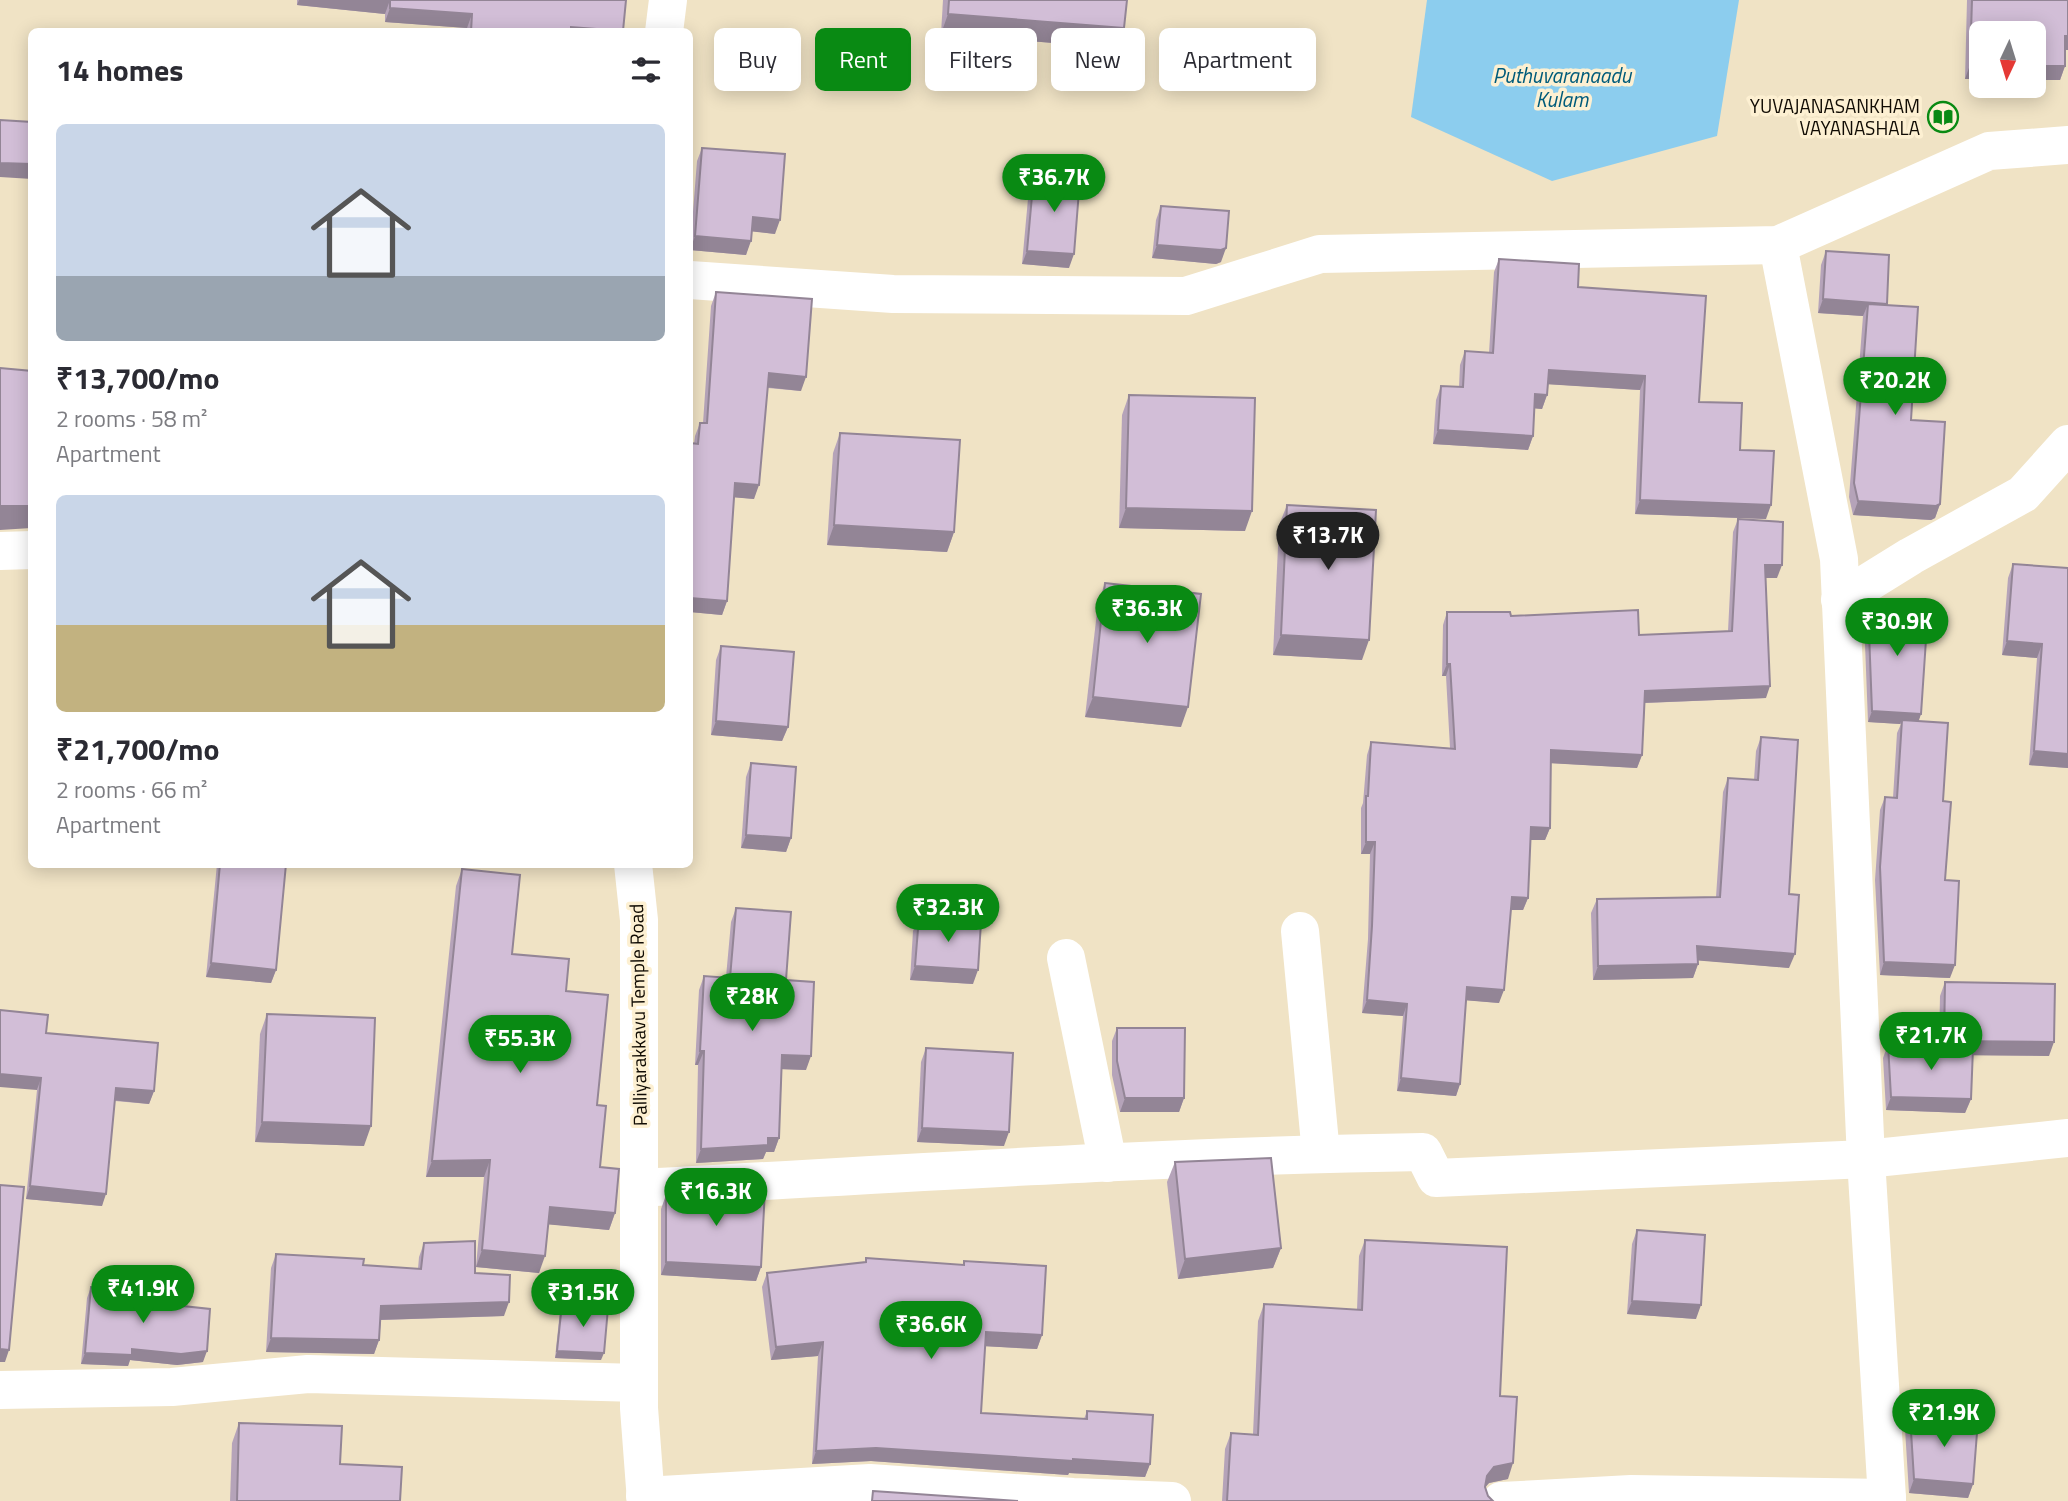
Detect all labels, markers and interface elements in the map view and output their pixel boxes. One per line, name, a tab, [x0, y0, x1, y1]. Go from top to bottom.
north arrow	[1969, 21, 2046, 98]
map controls	[1969, 21, 2046, 98]
chip: Buy	[714, 28, 801, 91]
chip: Rent	[815, 28, 911, 91]
chip: Filters	[925, 28, 1037, 91]
chip: New	[1051, 28, 1145, 91]
chip: Apartment	[1159, 28, 1316, 91]
text: 14 homes	[56, 47, 183, 93]
icon: filters	[627, 51, 665, 89]
water label: Puthuvaranaadu Kulam	[1493, 59, 1633, 115]
place label: YUVAJANASANKHAM VAYANASHALA	[1750, 91, 1920, 142]
library icon: YUVAJANASANKHAM VAYANASHALA	[1926, 100, 1960, 134]
pin: ₹36.7K	[997, 154, 1111, 214]
text: ₹36.7K	[1018, 159, 1090, 194]
icon: home	[298, 170, 424, 296]
text: ₹13,700/mo	[56, 355, 220, 401]
pin: ₹20.2K	[1838, 358, 1952, 417]
text: ₹20.2K	[1859, 362, 1931, 397]
text: 2 rooms · 58 m²	[56, 401, 207, 436]
text: Apartment	[56, 436, 161, 471]
pin: ₹13.7K	[1271, 512, 1385, 572]
text: ₹13.7K	[1292, 517, 1364, 552]
icon: home	[298, 541, 424, 667]
pin: ₹36.3K	[1090, 586, 1204, 645]
text: ₹36.3K	[1111, 590, 1183, 625]
pin: ₹30.9K	[1840, 598, 1954, 658]
text: ₹30.9K	[1861, 603, 1933, 638]
text: ₹21,700/mo	[56, 726, 220, 772]
text: 2 rooms · 66 m²	[56, 772, 207, 807]
text: Apartment	[56, 807, 161, 842]
pin: ₹32.3K	[891, 884, 1005, 944]
text: ₹32.3K	[912, 889, 984, 924]
street label: Palliyarakkavu Temple Road	[621, 904, 654, 1126]
pin: ₹28K	[711, 974, 793, 1033]
text: ₹28K	[726, 978, 778, 1013]
pin: ₹21.7K	[1874, 1012, 1988, 1072]
pin: ₹55.3K	[463, 1016, 577, 1075]
text: ₹21.7K	[1895, 1017, 1967, 1052]
text: ₹55.3K	[484, 1020, 556, 1055]
pin: ₹16.3K	[659, 1168, 773, 1228]
text: ₹16.3K	[680, 1173, 752, 1208]
pin: ₹41.9K	[86, 1266, 200, 1325]
text: ₹41.9K	[107, 1270, 179, 1305]
pin: ₹31.5K	[526, 1270, 640, 1329]
text: ₹31.5K	[547, 1274, 619, 1309]
pin: ₹36.6K	[874, 1302, 988, 1361]
text: ₹36.6K	[895, 1306, 967, 1341]
pin: ₹21.9K	[1887, 1390, 2001, 1449]
text: ₹21.9K	[1908, 1394, 1980, 1429]

